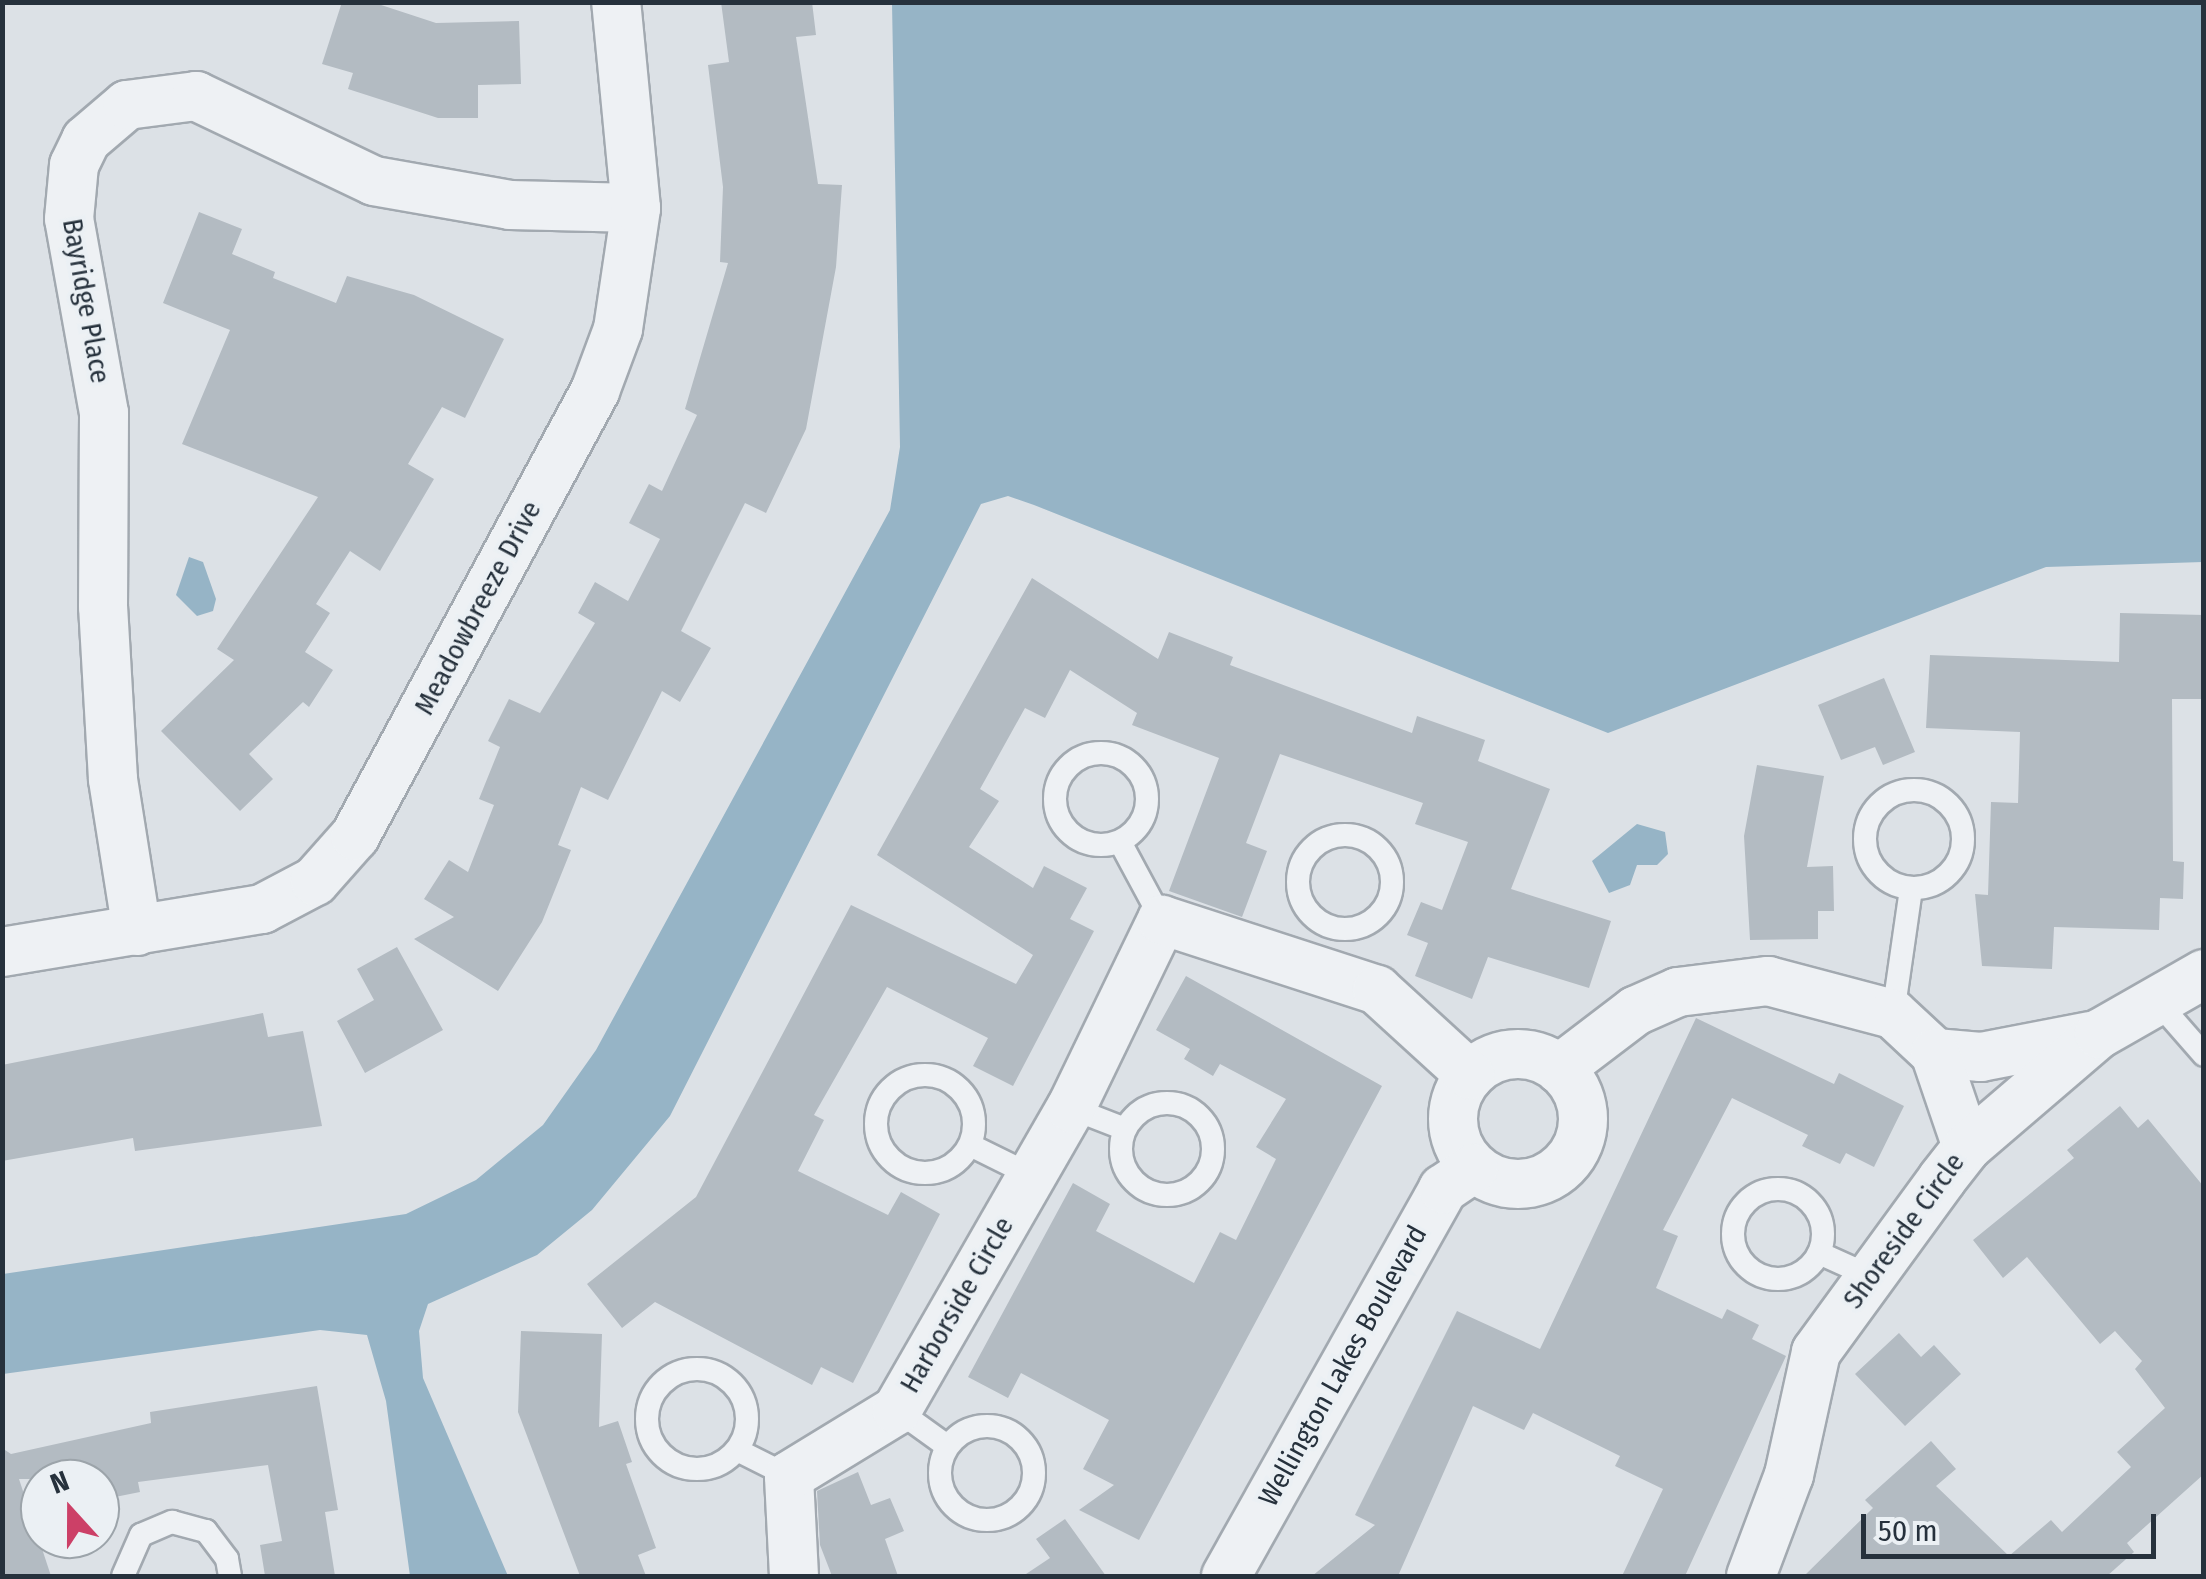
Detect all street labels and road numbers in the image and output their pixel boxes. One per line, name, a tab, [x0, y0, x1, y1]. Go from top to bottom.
street label: Bayridge Place	[55, 216, 117, 386]
street label: Meadowbreeze Drive	[407, 495, 549, 721]
street label: Shoreside Circle	[1836, 1147, 1972, 1315]
street label: Harborside Circle	[893, 1211, 1021, 1399]
street label: Wellington Lakes Boulevard	[1252, 1220, 1434, 1512]

